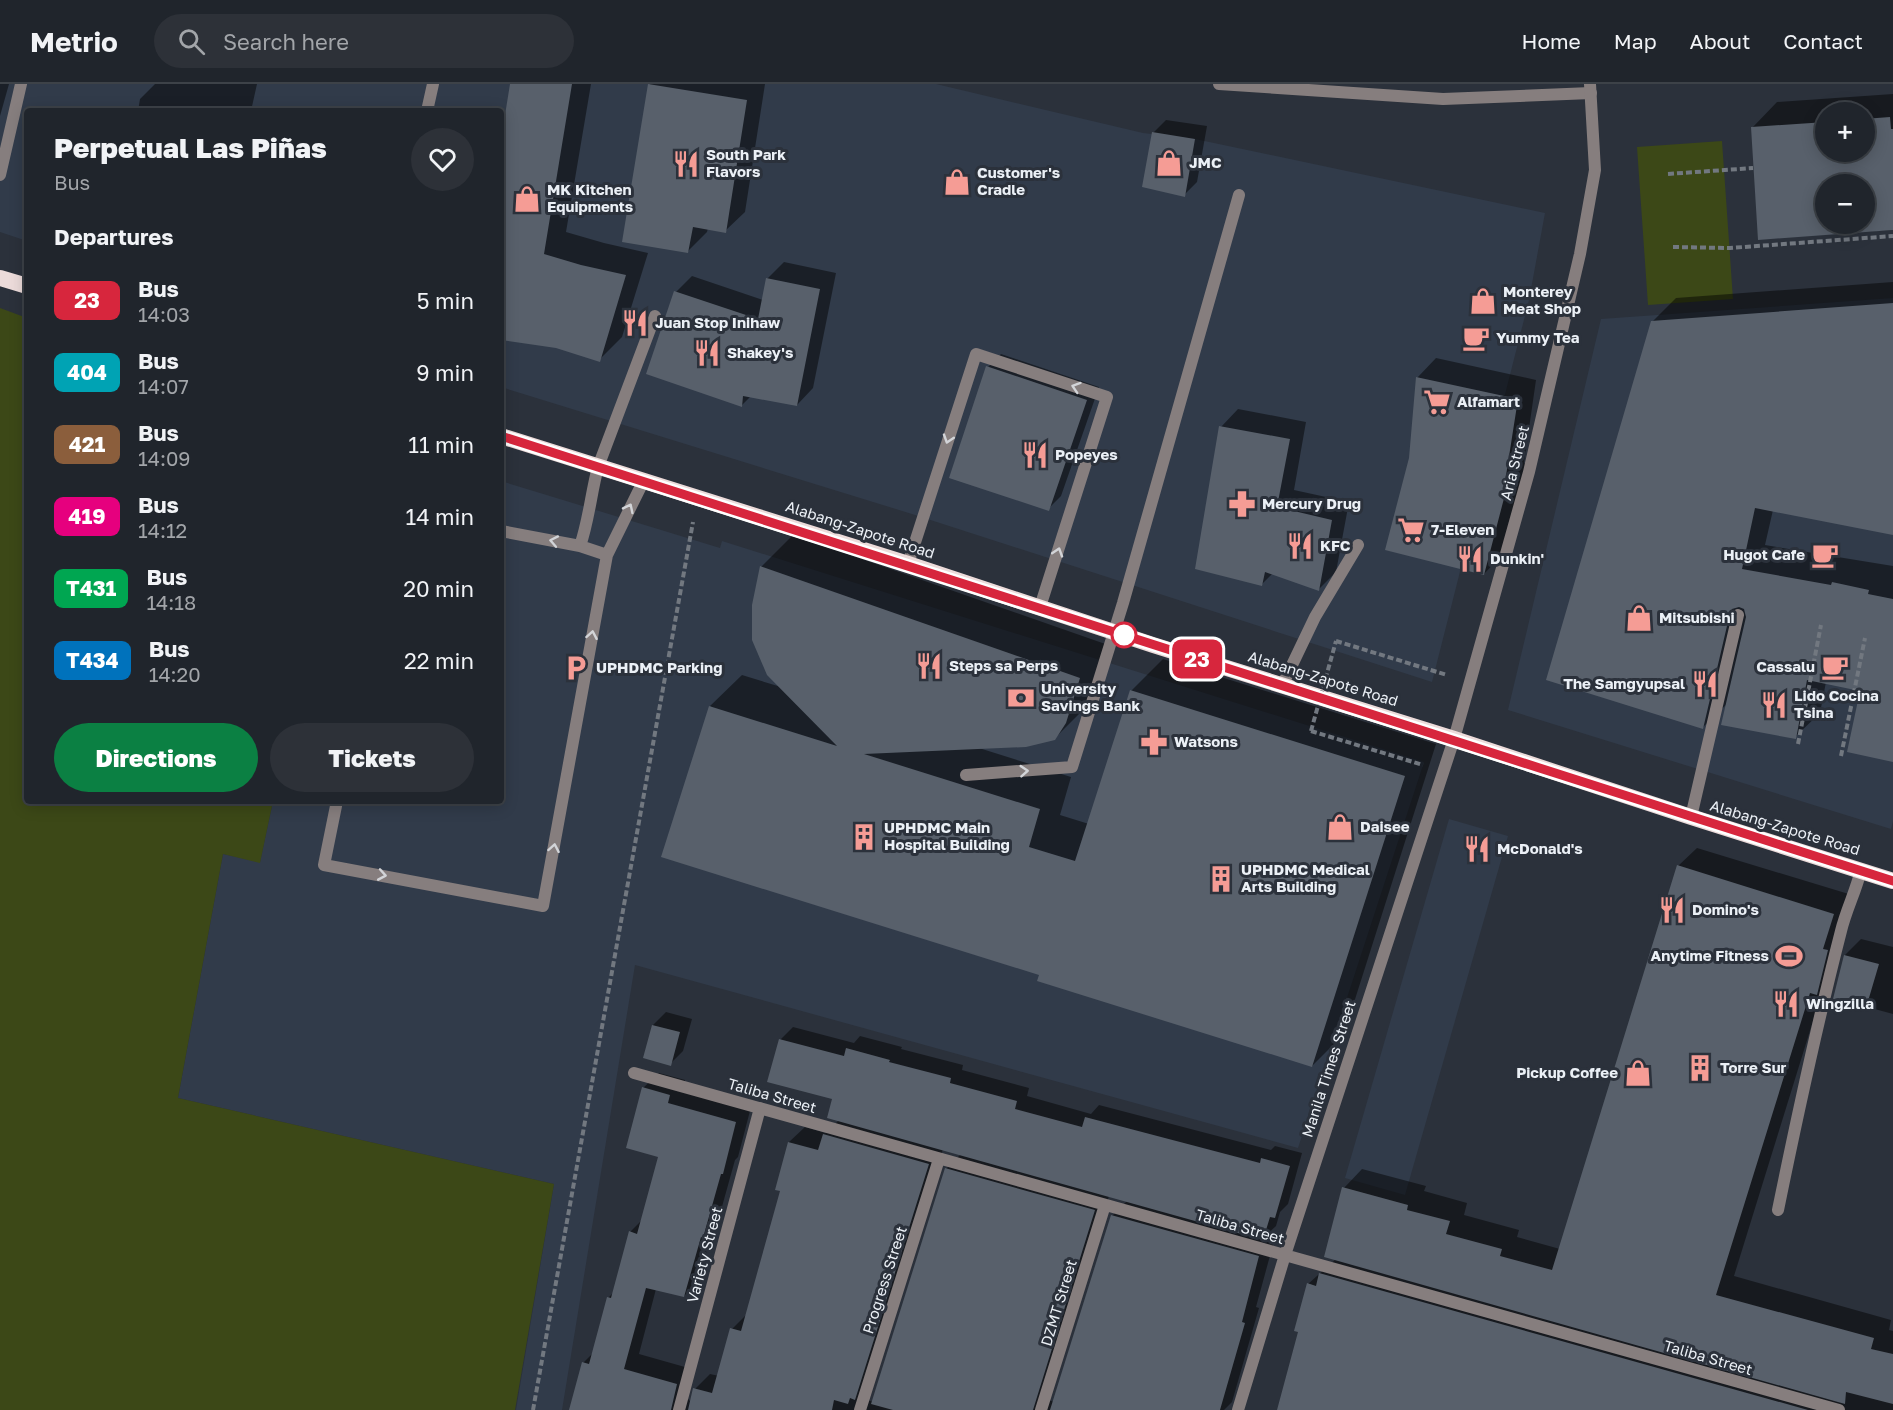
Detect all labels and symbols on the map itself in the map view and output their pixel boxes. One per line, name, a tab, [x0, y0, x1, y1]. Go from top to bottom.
place label: South Park Flavors	[706, 145, 786, 180]
shop icon: JMC	[1154, 148, 1184, 178]
restaurant icon: South Park Flavors	[671, 149, 701, 179]
place label: JMC	[1189, 153, 1222, 171]
place label: Customer's Cradle	[977, 163, 1060, 198]
shop icon: Customer's Cradle	[942, 167, 972, 197]
place label: MK Kitchen Equipments	[547, 180, 633, 215]
shop icon: MK Kitchen Equipments	[512, 184, 542, 214]
place label: Monterey Meat Shop	[1503, 282, 1581, 317]
shop icon: Monterey Meat Shop	[1468, 286, 1498, 316]
restaurant icon: Juan Stop Inihaw	[620, 308, 650, 338]
place label: Juan Stop Inihaw	[655, 313, 781, 331]
cafe icon: Yummy Tea	[1461, 323, 1491, 353]
place label: Yummy Tea	[1496, 328, 1580, 346]
restaurant icon: Shakey's	[692, 338, 722, 368]
place label: Shakey's	[727, 343, 793, 361]
one-way arrow	[1071, 381, 1082, 394]
supermarket icon: Alfamart	[1422, 387, 1452, 417]
place label: Alfamart	[1457, 392, 1520, 410]
street label: Aria Street	[1496, 423, 1532, 502]
one-way arrow	[943, 433, 956, 444]
restaurant icon: Popeyes	[1020, 440, 1050, 470]
place label: Popeyes	[1055, 445, 1118, 463]
pharmacy icon: Mercury Drug	[1227, 489, 1257, 519]
place label: Mercury Drug	[1262, 494, 1361, 512]
street label: Alabang-Zapote Road	[783, 496, 937, 562]
one-way arrow	[622, 503, 634, 514]
supermarket icon: 7-Eleven	[1396, 515, 1426, 545]
place label: 7-Eleven	[1431, 520, 1494, 538]
restaurant icon: KFC	[1285, 531, 1315, 561]
one-way arrow	[550, 535, 560, 548]
place label: KFC	[1320, 536, 1351, 554]
cafe icon: Hugot Cafe	[1810, 540, 1840, 570]
restaurant icon: Dunkin'	[1455, 544, 1485, 574]
place label: Hugot Cafe	[1723, 545, 1805, 563]
one-way arrow	[1051, 547, 1063, 558]
place label: Dunkin'	[1490, 549, 1544, 567]
shop icon: Mitsubishi	[1624, 603, 1654, 633]
place label: Mitsubishi	[1659, 608, 1735, 626]
unlabelled marker	[1111, 622, 1137, 648]
one-way arrow	[585, 631, 598, 641]
line badge: 23	[1170, 640, 1224, 678]
street label: Alabang-Zapote Road	[1246, 647, 1400, 709]
restaurant icon: Steps sa Perps	[914, 651, 944, 681]
cafe icon: Cassalu	[1820, 652, 1850, 682]
parking icon: UPHDMC Parking	[561, 653, 591, 683]
place label: Steps sa Perps	[949, 656, 1058, 674]
place label: Cassalu	[1756, 657, 1815, 675]
place label: UPHDMC Parking	[596, 658, 722, 676]
restaurant icon: The Samgyupsal	[1690, 669, 1720, 699]
place label: The Samgyupsal	[1563, 674, 1685, 692]
place label: University Savings Bank	[1041, 679, 1140, 714]
bank icon: University Savings Bank	[1006, 683, 1036, 713]
place label: Lido Cocina Tsina	[1794, 686, 1879, 721]
restaurant icon: Lido Cocina Tsina	[1759, 690, 1789, 720]
pharmacy icon: Watsons	[1139, 727, 1169, 757]
place label: Watsons	[1174, 732, 1238, 750]
one-way arrow	[1020, 764, 1029, 777]
street label: Alabang-Zapote Road	[1708, 796, 1862, 858]
shop icon: Daisee	[1325, 812, 1355, 842]
place label: Daisee	[1360, 817, 1410, 835]
place label: UPHDMC Main Hospital Building	[884, 818, 1010, 853]
building icon: UPHDMC Main Hospital Building	[849, 822, 879, 852]
restaurant icon: McDonald's	[1462, 834, 1492, 864]
place label: McDonald's	[1497, 839, 1583, 857]
one-way arrow	[547, 843, 559, 853]
place label: UPHDMC Medical Arts Building	[1241, 860, 1370, 895]
building icon: UPHDMC Medical Arts Building	[1206, 864, 1236, 894]
one-way arrow	[377, 868, 387, 881]
restaurant icon: Domino's	[1657, 895, 1687, 925]
place label: Domino's	[1692, 900, 1759, 918]
sports icon: Anytime Fitness	[1774, 941, 1804, 971]
place label: Anytime Fitness	[1651, 946, 1769, 964]
restaurant icon: Wingzilla	[1771, 989, 1801, 1019]
place label: Wingzilla	[1806, 994, 1874, 1012]
street label: Manila Times Street	[1297, 998, 1359, 1139]
building icon: Torre Sur	[1685, 1053, 1715, 1083]
shop icon: Pickup Coffee	[1623, 1058, 1653, 1088]
place label: Torre Sur	[1720, 1058, 1787, 1076]
place label: Pickup Coffee	[1516, 1063, 1618, 1081]
street label: Taliba Street	[726, 1074, 819, 1116]
street label: Variety Street	[683, 1205, 726, 1305]
street label: Taliba Street	[1194, 1205, 1287, 1247]
street label: Progress Street	[858, 1224, 910, 1336]
street label: DZMT Street	[1036, 1257, 1080, 1348]
street label: Taliba Street	[1662, 1336, 1755, 1378]

